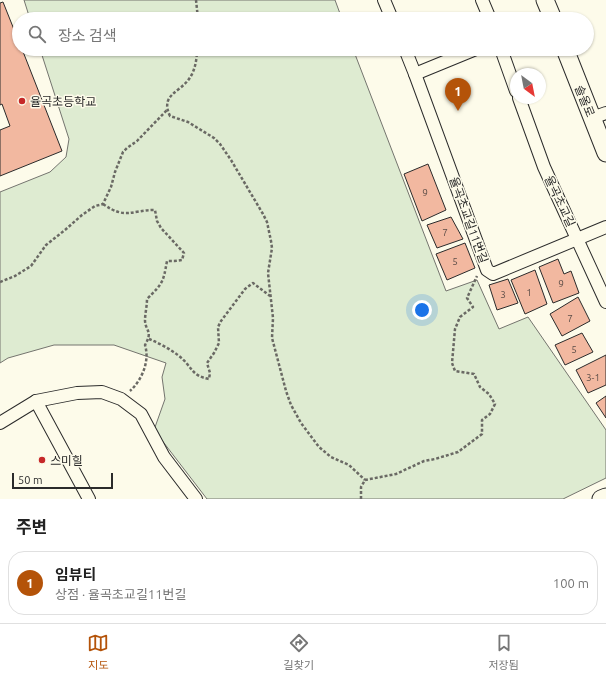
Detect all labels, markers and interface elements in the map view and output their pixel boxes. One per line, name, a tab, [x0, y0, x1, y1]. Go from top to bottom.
search box	[12, 12, 594, 56]
icon: search	[26, 23, 48, 45]
text: 장소 검색	[58, 27, 117, 44]
north arrow	[510, 68, 546, 104]
pin: 1	[445, 78, 471, 111]
street label: 솔올로	[573, 83, 597, 119]
place label: 율곡초등학교	[30, 95, 96, 108]
marker: 율곡초등학교	[17, 96, 27, 106]
street label: 율곡초교길	[542, 173, 578, 229]
street label: 율곡초교길11번길	[447, 175, 491, 265]
house number: 9	[422, 187, 428, 198]
house number: 7	[442, 227, 448, 238]
house number: 5	[452, 256, 458, 267]
house number: 9	[558, 278, 564, 289]
house number: 1	[526, 287, 532, 298]
house number: 3	[500, 289, 506, 300]
your location	[412, 300, 432, 320]
house number: 7	[567, 313, 573, 324]
house number: 5	[571, 344, 577, 355]
house number: 3-1	[586, 372, 600, 383]
place label: 스미힐	[50, 454, 83, 467]
marker: 스미힐	[37, 455, 47, 465]
scale bar	[12, 471, 113, 490]
text: 50 m	[18, 474, 42, 486]
text: 주변	[16, 517, 47, 536]
text: 임뷰티	[55, 566, 96, 583]
text: 1	[26, 576, 34, 590]
text: 100 m	[553, 576, 589, 590]
text: 상점 · 율곡초교길11번길	[55, 587, 186, 601]
tab: 지도	[87, 632, 109, 672]
tab: 길찾기	[284, 632, 314, 672]
tab: 저장됨	[488, 632, 519, 672]

